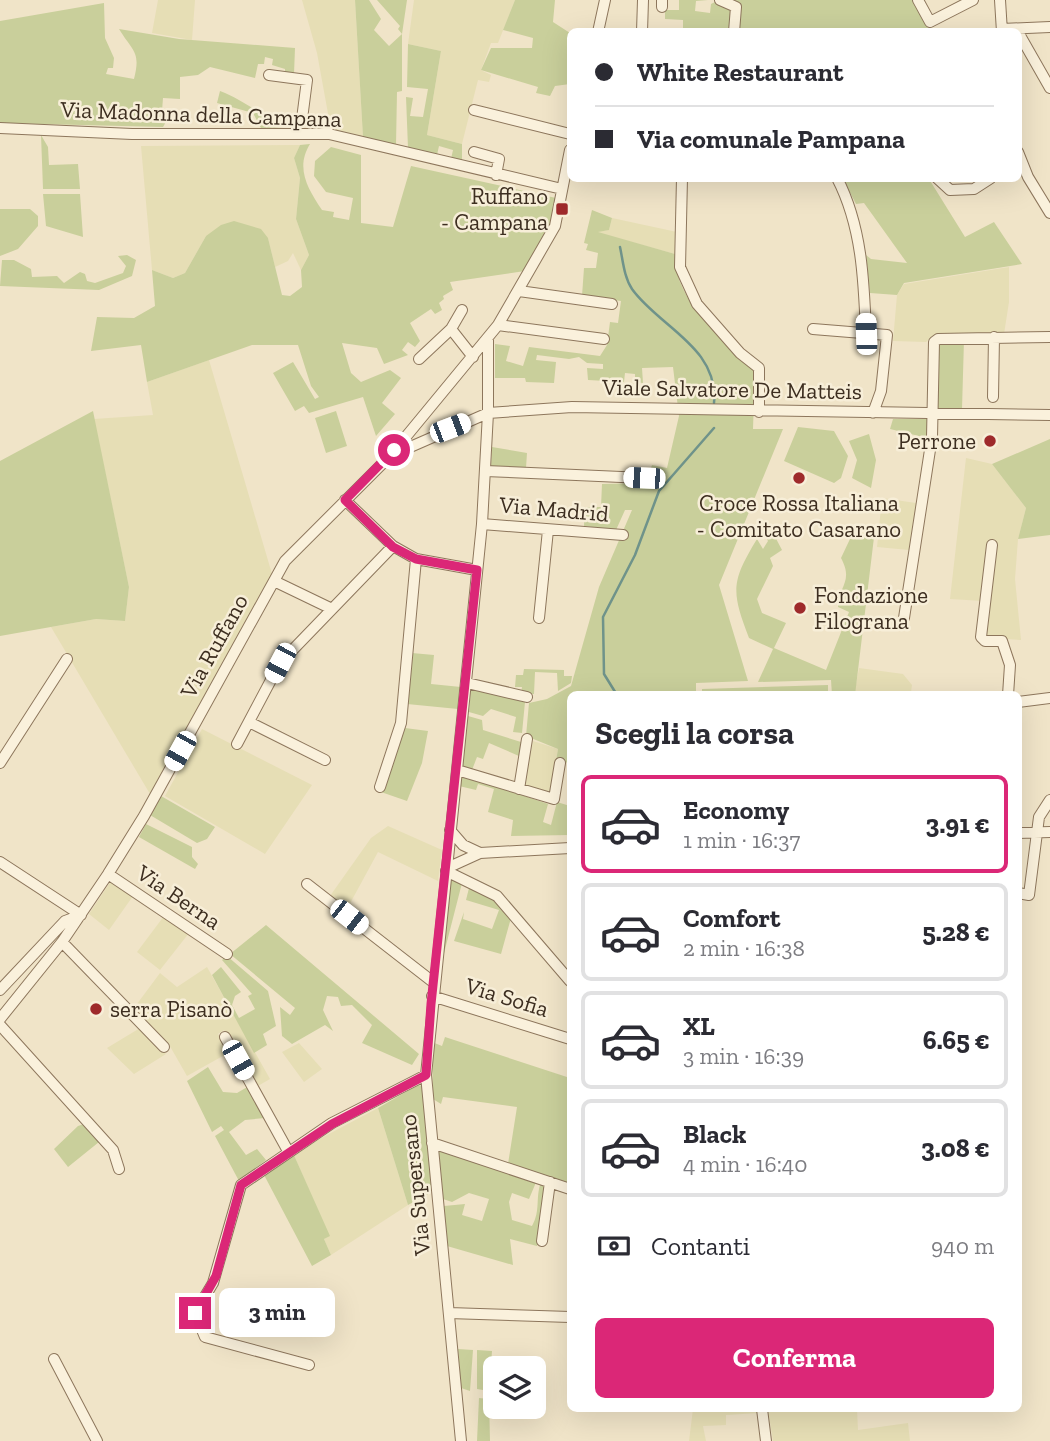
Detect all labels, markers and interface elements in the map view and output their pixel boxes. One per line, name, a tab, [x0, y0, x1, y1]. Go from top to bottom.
text: White Restaurant	[637, 56, 843, 88]
street label: Via Madonna della Campana	[59, 95, 342, 133]
text: Via comunale Pampana	[637, 123, 905, 155]
place label: Ruffano - Campana	[441, 182, 548, 236]
marker: Ruffano - Campana	[554, 201, 570, 217]
car	[855, 313, 878, 355]
street label: Viale Salvatore De Matteis	[601, 373, 862, 405]
car	[427, 411, 474, 445]
place label: Perrone	[897, 427, 976, 455]
marker: Perrone	[982, 433, 998, 449]
route start	[378, 434, 410, 466]
car	[623, 467, 666, 489]
marker: Croce Rossa Italiana - Comitato Casarano	[791, 470, 807, 486]
place label: Croce Rossa Italiana - Comitato Casarano	[697, 489, 901, 543]
street label: Via Madrid	[497, 490, 610, 528]
place label: Fondazione Filograna	[814, 581, 928, 635]
street label: Via Ruffano	[174, 589, 254, 704]
marker: Fondazione Filograna	[792, 600, 808, 616]
car	[261, 640, 300, 686]
text: Scegli la corsa	[595, 714, 794, 752]
car	[161, 728, 200, 774]
icon: car	[599, 793, 662, 856]
text: Economy	[683, 794, 789, 826]
text: 3.91 €	[926, 808, 990, 840]
text: 1 min · 16:37	[683, 826, 800, 854]
street label: Via Berna	[131, 858, 227, 935]
car	[326, 896, 373, 938]
icon: car	[599, 901, 662, 964]
text: Comfort	[683, 902, 780, 934]
text: 5.28 €	[922, 916, 990, 948]
text: 2 min · 16:38	[683, 934, 805, 962]
street label: Via Sofia	[461, 971, 552, 1023]
place label: serra Pisanò	[110, 995, 232, 1023]
marker: serra Pisanò	[88, 1001, 104, 1017]
icon: car	[599, 1009, 662, 1072]
text: XL	[683, 1010, 715, 1042]
text: 6.65 €	[923, 1024, 990, 1056]
car	[219, 1037, 258, 1083]
text: 3 min · 16:39	[683, 1042, 804, 1070]
street label: Via Supersano	[394, 1113, 436, 1258]
icon: car	[599, 1117, 662, 1180]
text: Black	[683, 1118, 746, 1150]
text: 3.08 €	[921, 1132, 990, 1164]
text: 4 min · 16:40	[683, 1150, 807, 1178]
icon: cash	[595, 1227, 633, 1265]
text: Contanti	[651, 1230, 750, 1262]
text: 940 m	[931, 1232, 994, 1260]
callout: 3 min	[220, 1288, 335, 1338]
route end	[179, 1297, 211, 1329]
text: 3 min	[248, 1298, 306, 1326]
button: Conferma	[595, 1318, 994, 1398]
map controls	[483, 1356, 546, 1419]
button: layers	[483, 1356, 546, 1419]

